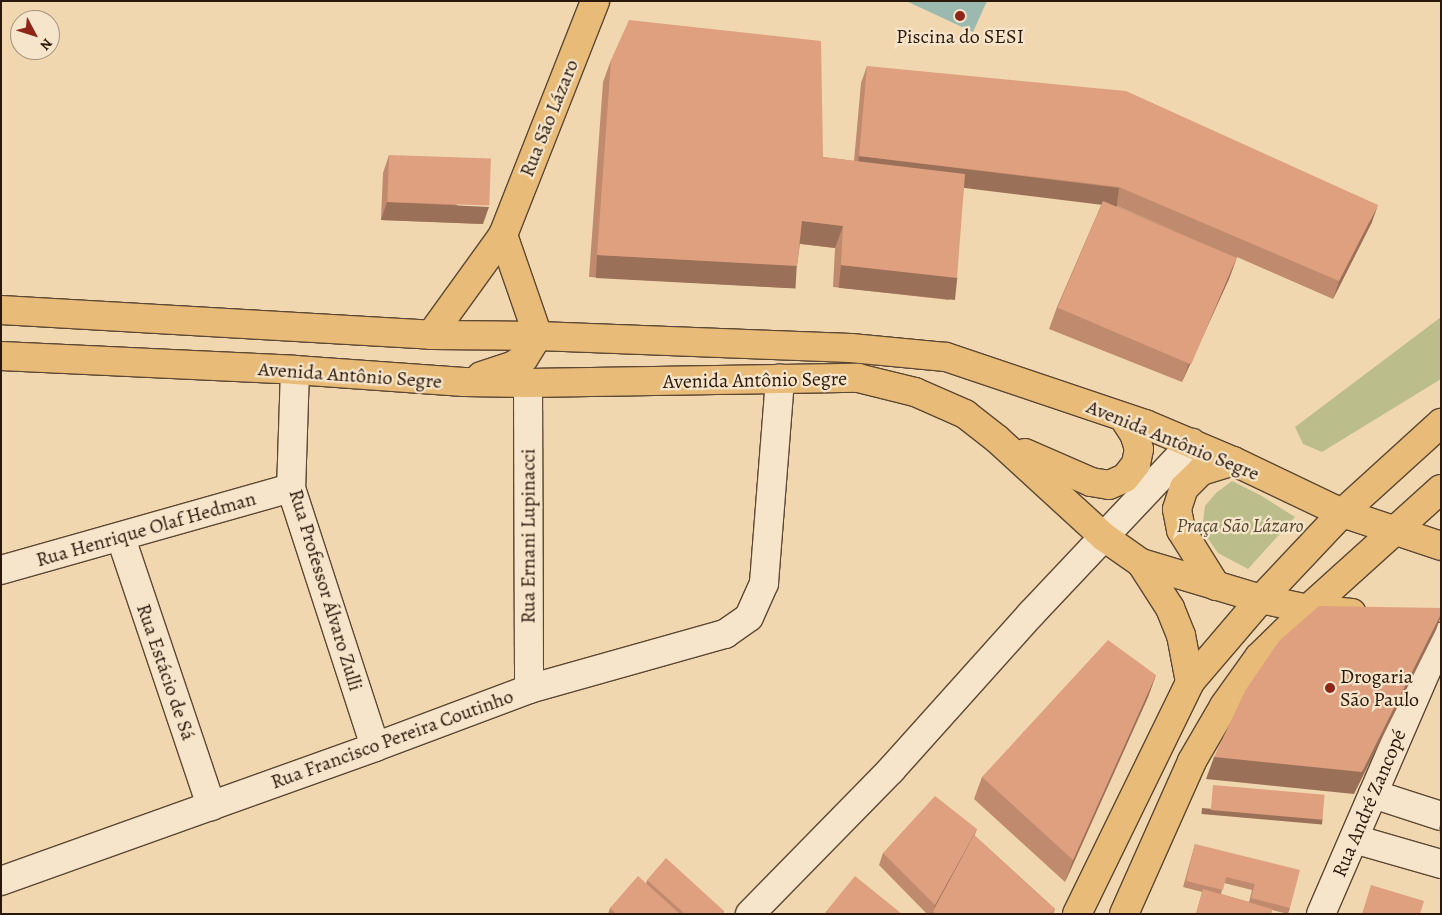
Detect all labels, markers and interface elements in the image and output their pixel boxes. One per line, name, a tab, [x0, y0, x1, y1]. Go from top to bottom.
north arrow	[10, 10, 60, 60]
marker: Piscina do SESI	[954, 10, 966, 22]
place label: Piscina do SESI	[896, 24, 1024, 48]
text: N	[36, 34, 57, 54]
street label: Rua São Lázaro	[515, 56, 583, 180]
street label: Avenida Antônio Segre	[257, 357, 443, 393]
street label: Avenida Antônio Segre	[663, 366, 847, 394]
street label: Avenida Antônio Segre	[1083, 394, 1263, 486]
street label: Rua Ernani Lupinacci	[516, 448, 540, 624]
street label: Rua Henrique Olaf Hedman	[33, 486, 259, 572]
street label: Rua Professor Álvaro Zulli	[284, 486, 368, 694]
park label: Praça São Lázaro	[1176, 513, 1304, 537]
street label: Rua Estácio de Sá	[131, 601, 201, 743]
place label: Drogaria São Paulo	[1340, 664, 1419, 711]
marker: Drogaria São Paulo	[1324, 682, 1336, 694]
street label: Rua Francisco Pereira Coutinho	[268, 684, 516, 794]
street label: Rua André Zancopé	[1327, 725, 1411, 881]

